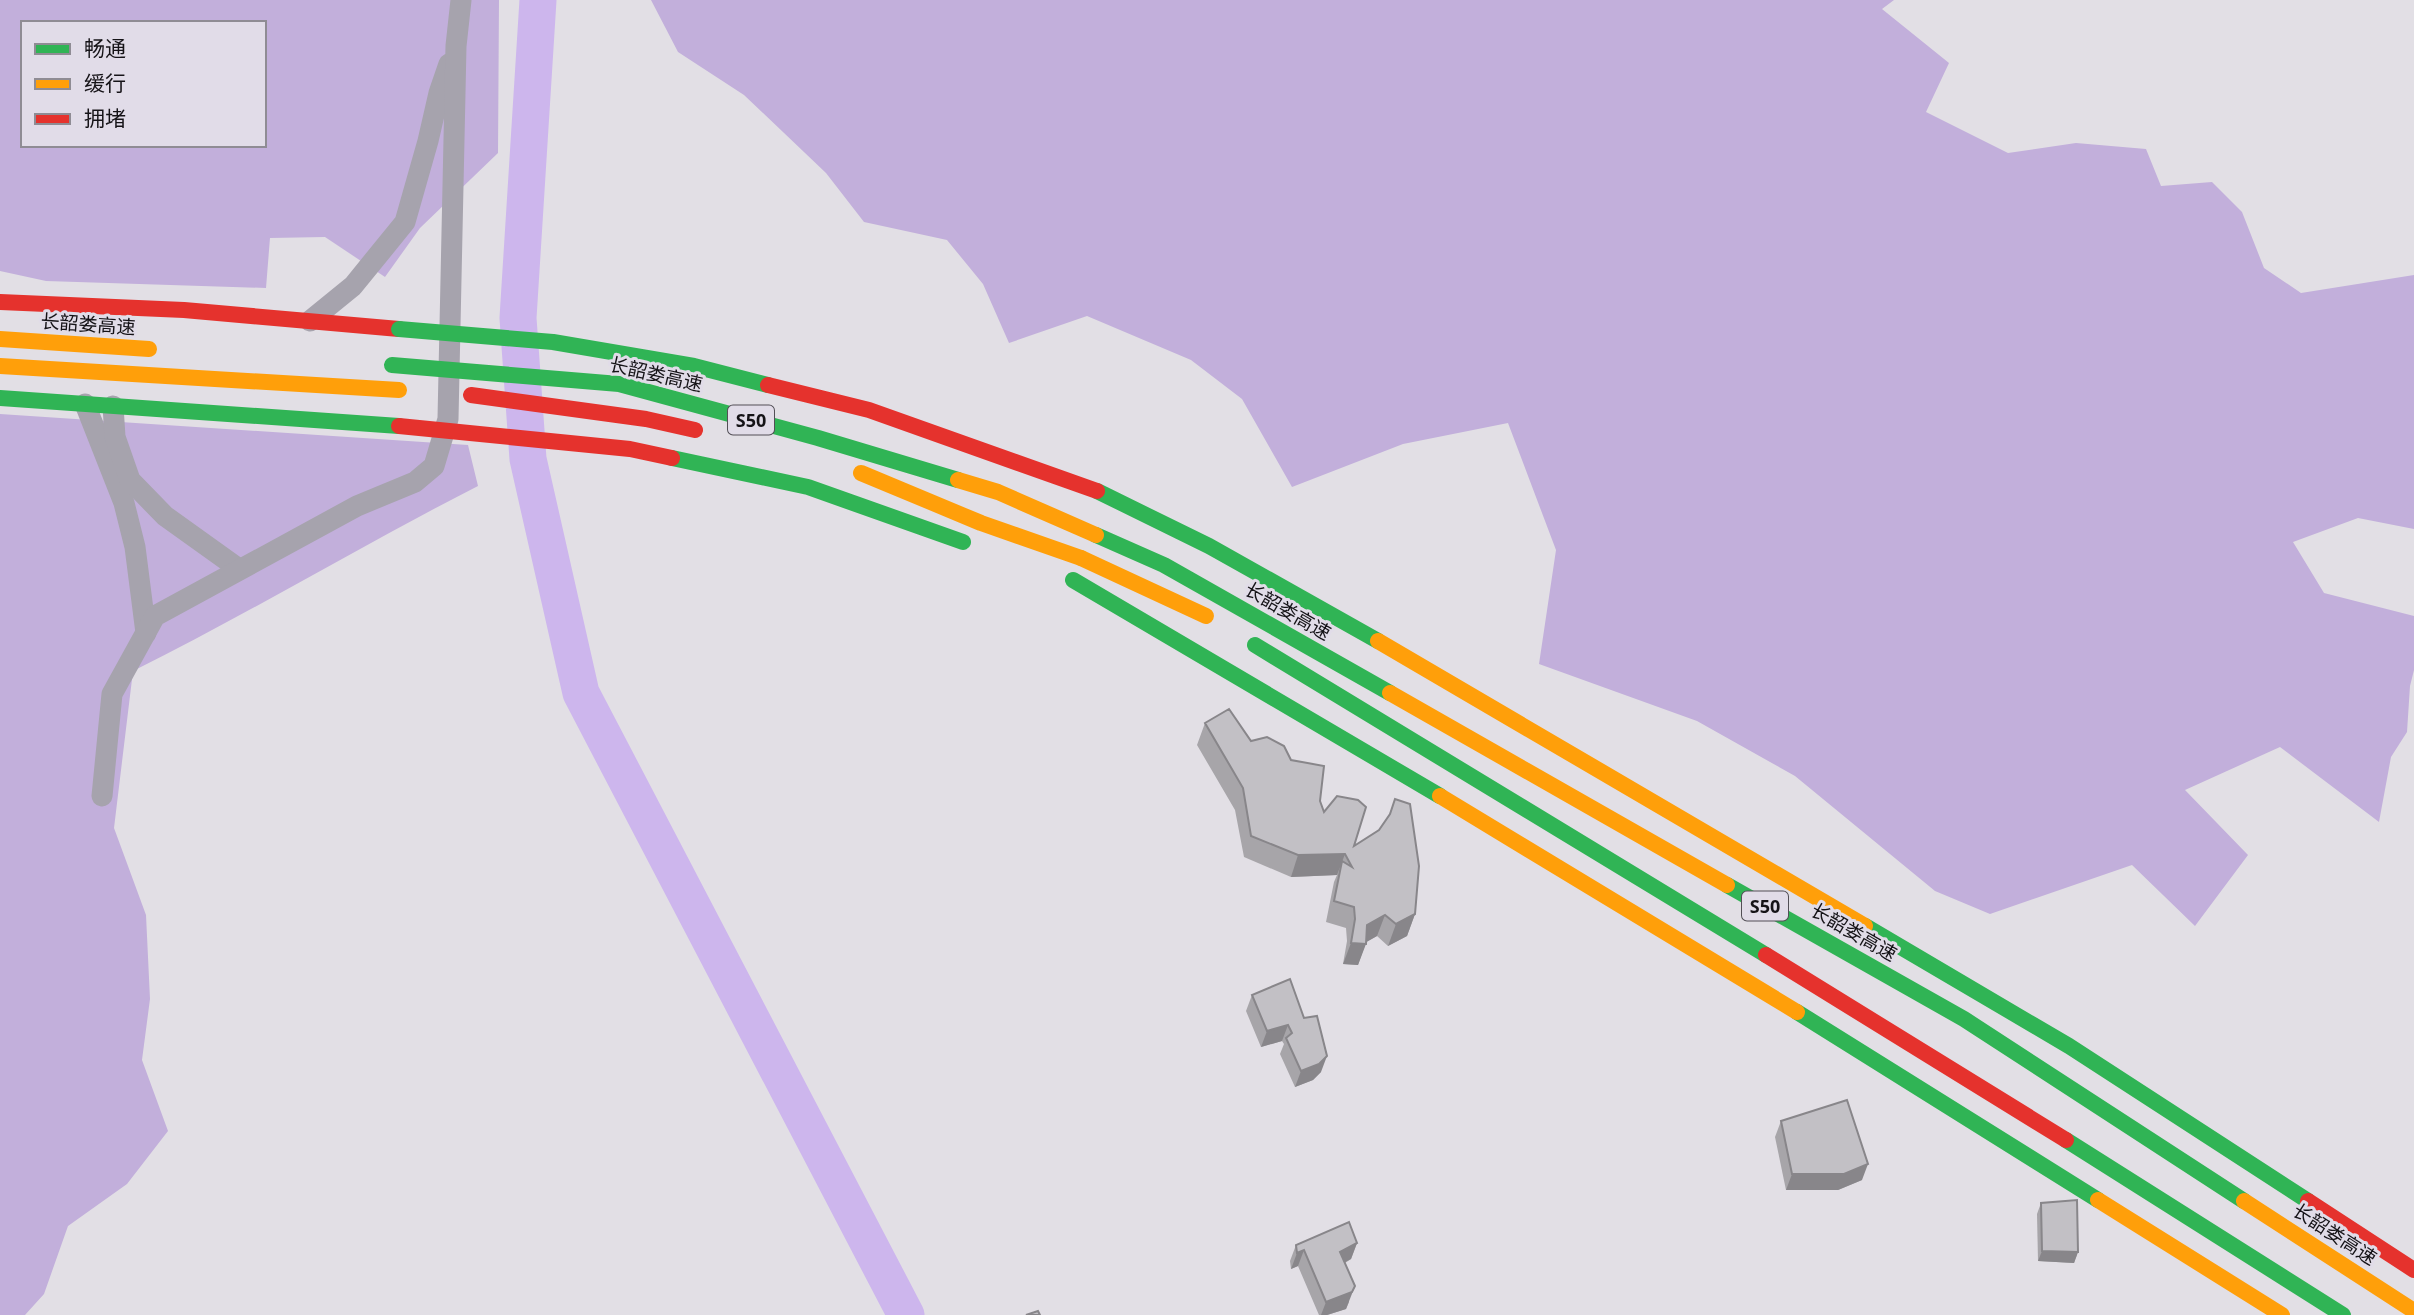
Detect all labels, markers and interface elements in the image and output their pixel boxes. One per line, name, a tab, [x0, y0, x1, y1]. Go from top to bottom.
legend	[21, 21, 266, 147]
text: 畅通	[84, 34, 126, 62]
text: 缓行	[84, 69, 126, 97]
text: 拥堵	[84, 104, 126, 132]
street label: 长韶娄高速	[40, 308, 136, 340]
street label: 长韶娄高速	[607, 351, 705, 397]
road number: S50	[728, 406, 774, 434]
street label: 长韶娄高速	[1240, 576, 1336, 646]
road number: S50	[1742, 891, 1788, 920]
street label: 长韶娄高速	[1806, 897, 1902, 967]
street label: 长韶娄高速	[2288, 1197, 2382, 1271]

